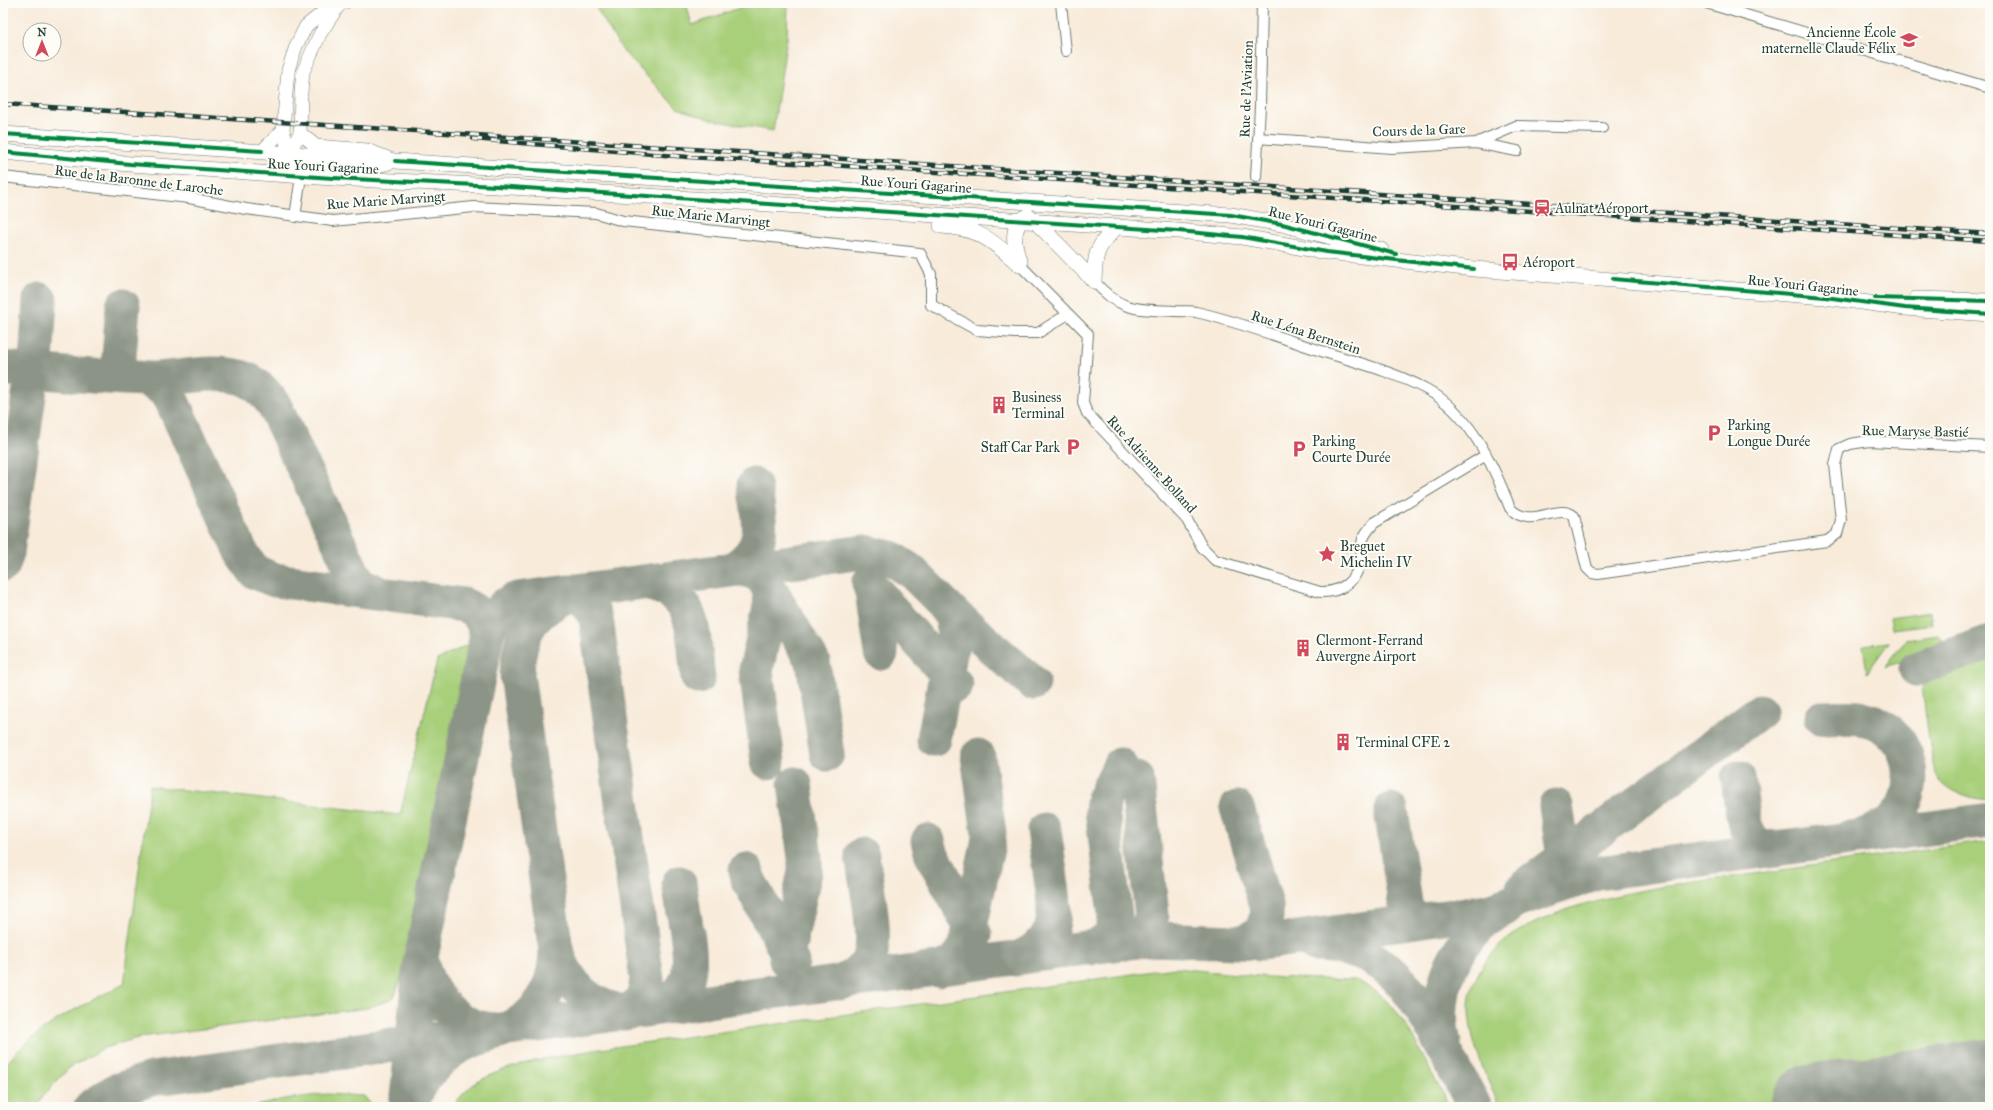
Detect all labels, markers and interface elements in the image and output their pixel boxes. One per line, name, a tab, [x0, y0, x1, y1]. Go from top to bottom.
north arrow	[22, 22, 62, 62]
place label: Ancienne École maternelle Claude Félix	[1761, 22, 1897, 57]
text: N	[37, 26, 47, 39]
school or university icon: Ancienne École maternelle Claude Félix	[1899, 30, 1919, 50]
street label: Rue de l'Aviation	[1236, 40, 1257, 138]
street label: Cours de la Gare	[1372, 120, 1466, 141]
street label: Rue Youri Gagarine	[267, 155, 379, 178]
street label: Rue de la Baronne de Laroche	[53, 162, 225, 199]
street label: Rue Youri Gagarine	[860, 172, 972, 197]
street label: Rue Marie Marvingt	[326, 188, 446, 213]
station icon: Aulnat Aéroport	[1532, 198, 1552, 218]
place label: Aulnat Aéroport	[1554, 200, 1649, 217]
street label: Rue Marie Marvingt	[651, 202, 771, 231]
street label: Rue Youri Gagarine	[1267, 203, 1379, 246]
bus stop icon: Aéroport	[1500, 252, 1520, 272]
place label: Aéroport	[1522, 254, 1575, 271]
street label: Rue Youri Gagarine	[1746, 271, 1860, 300]
street label: Rue Léna Bernstein	[1249, 307, 1363, 358]
place label: Business Terminal	[1012, 389, 1065, 422]
building icon: Business Terminal	[989, 395, 1009, 415]
street label: Rue Adrienne Bolland	[1103, 412, 1200, 517]
place label: Parking Longue Durée	[1727, 417, 1811, 450]
street label: Rue Maryse Bastié	[1861, 422, 1969, 441]
parking icon: Parking Longue Durée	[1704, 423, 1724, 443]
place label: Parking Courte Durée	[1312, 433, 1391, 466]
parking icon: Staff Car Park	[1063, 437, 1083, 457]
place label: Staff Car Park	[981, 439, 1060, 456]
parking icon: Parking Courte Durée	[1289, 439, 1309, 459]
place label: Breguet Michelin IV	[1340, 538, 1413, 571]
place icon: Breguet Michelin IV	[1317, 544, 1337, 564]
place label: Clermont-Ferrand Auvergne Airport	[1315, 632, 1423, 665]
building icon: Clermont-Ferrand Auvergne Airport	[1293, 638, 1313, 658]
building icon: Terminal CFE 2	[1333, 732, 1353, 752]
place label: Terminal CFE 2	[1356, 734, 1450, 751]

